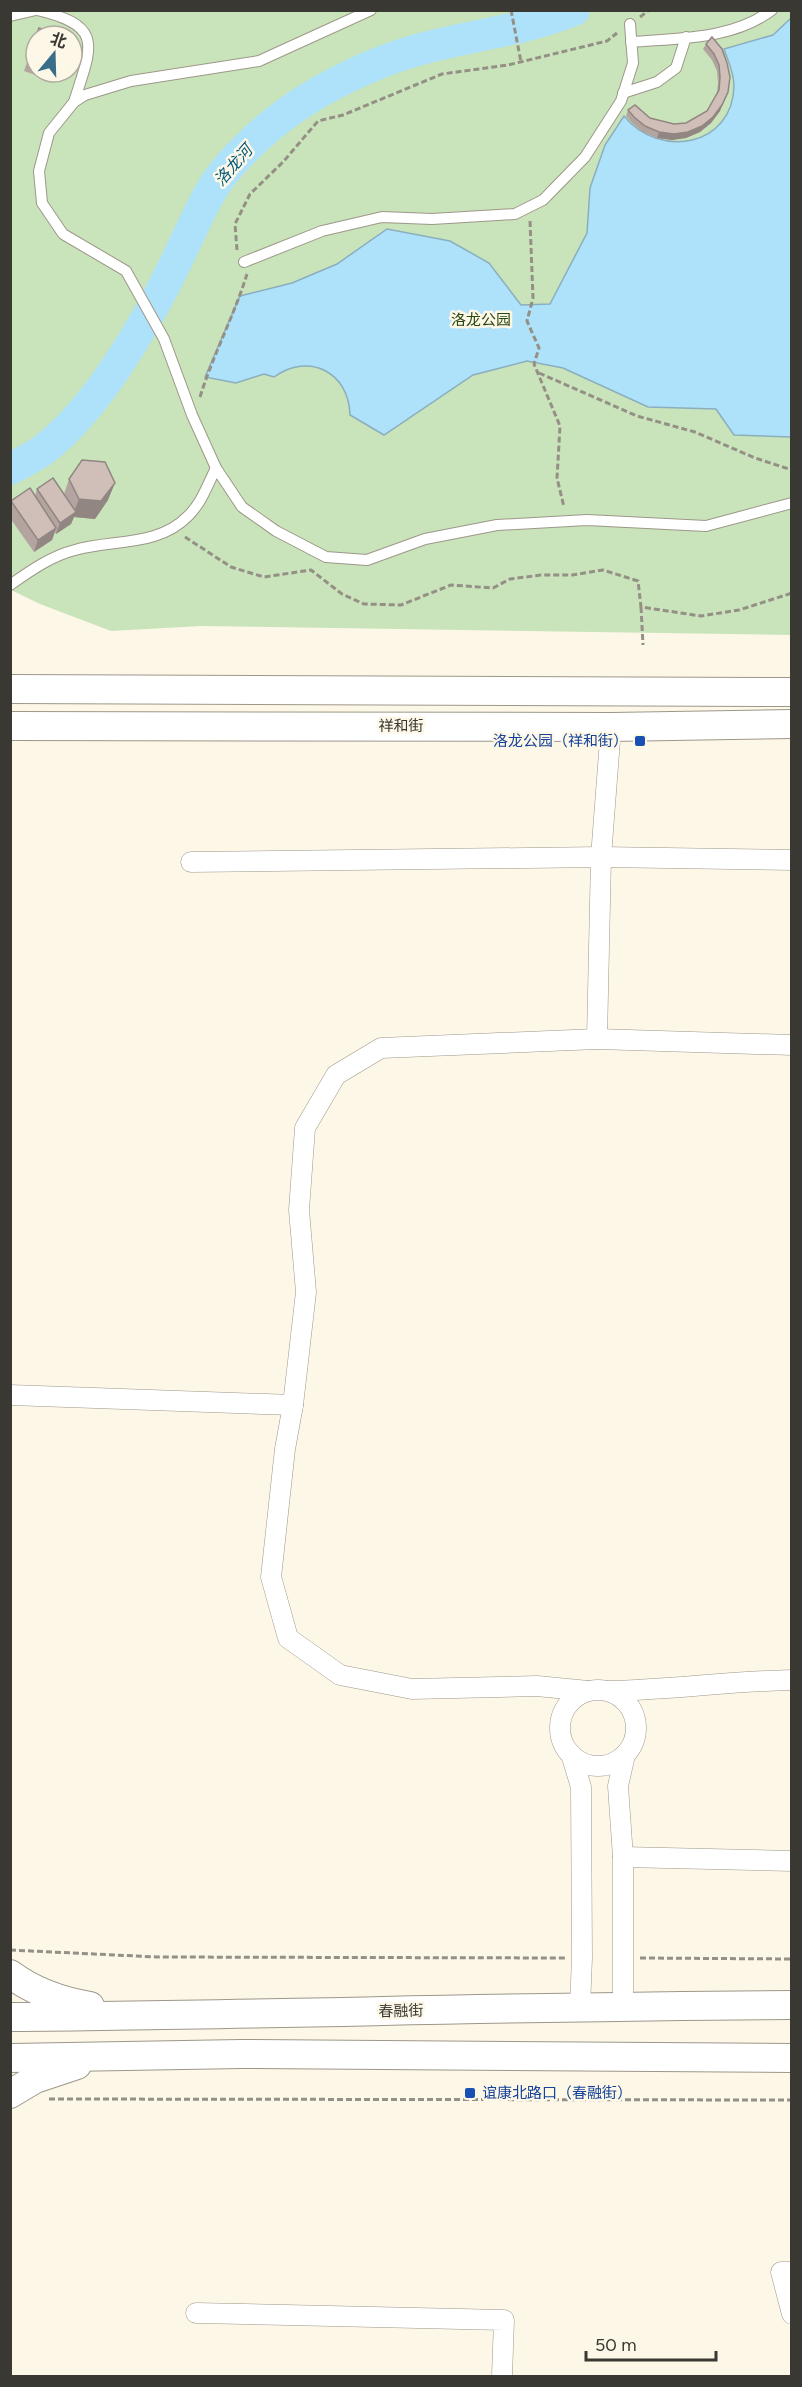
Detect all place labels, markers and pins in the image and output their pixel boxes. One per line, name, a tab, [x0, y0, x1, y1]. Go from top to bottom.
place label: 洛龙公园（祥和街）	[493, 732, 628, 750]
marker: 洛龙公园（祥和街）	[633, 734, 647, 748]
place label: 谊康北路口（春融街）	[482, 2084, 632, 2102]
marker: 谊康北路口（春融街）	[463, 2086, 477, 2100]

